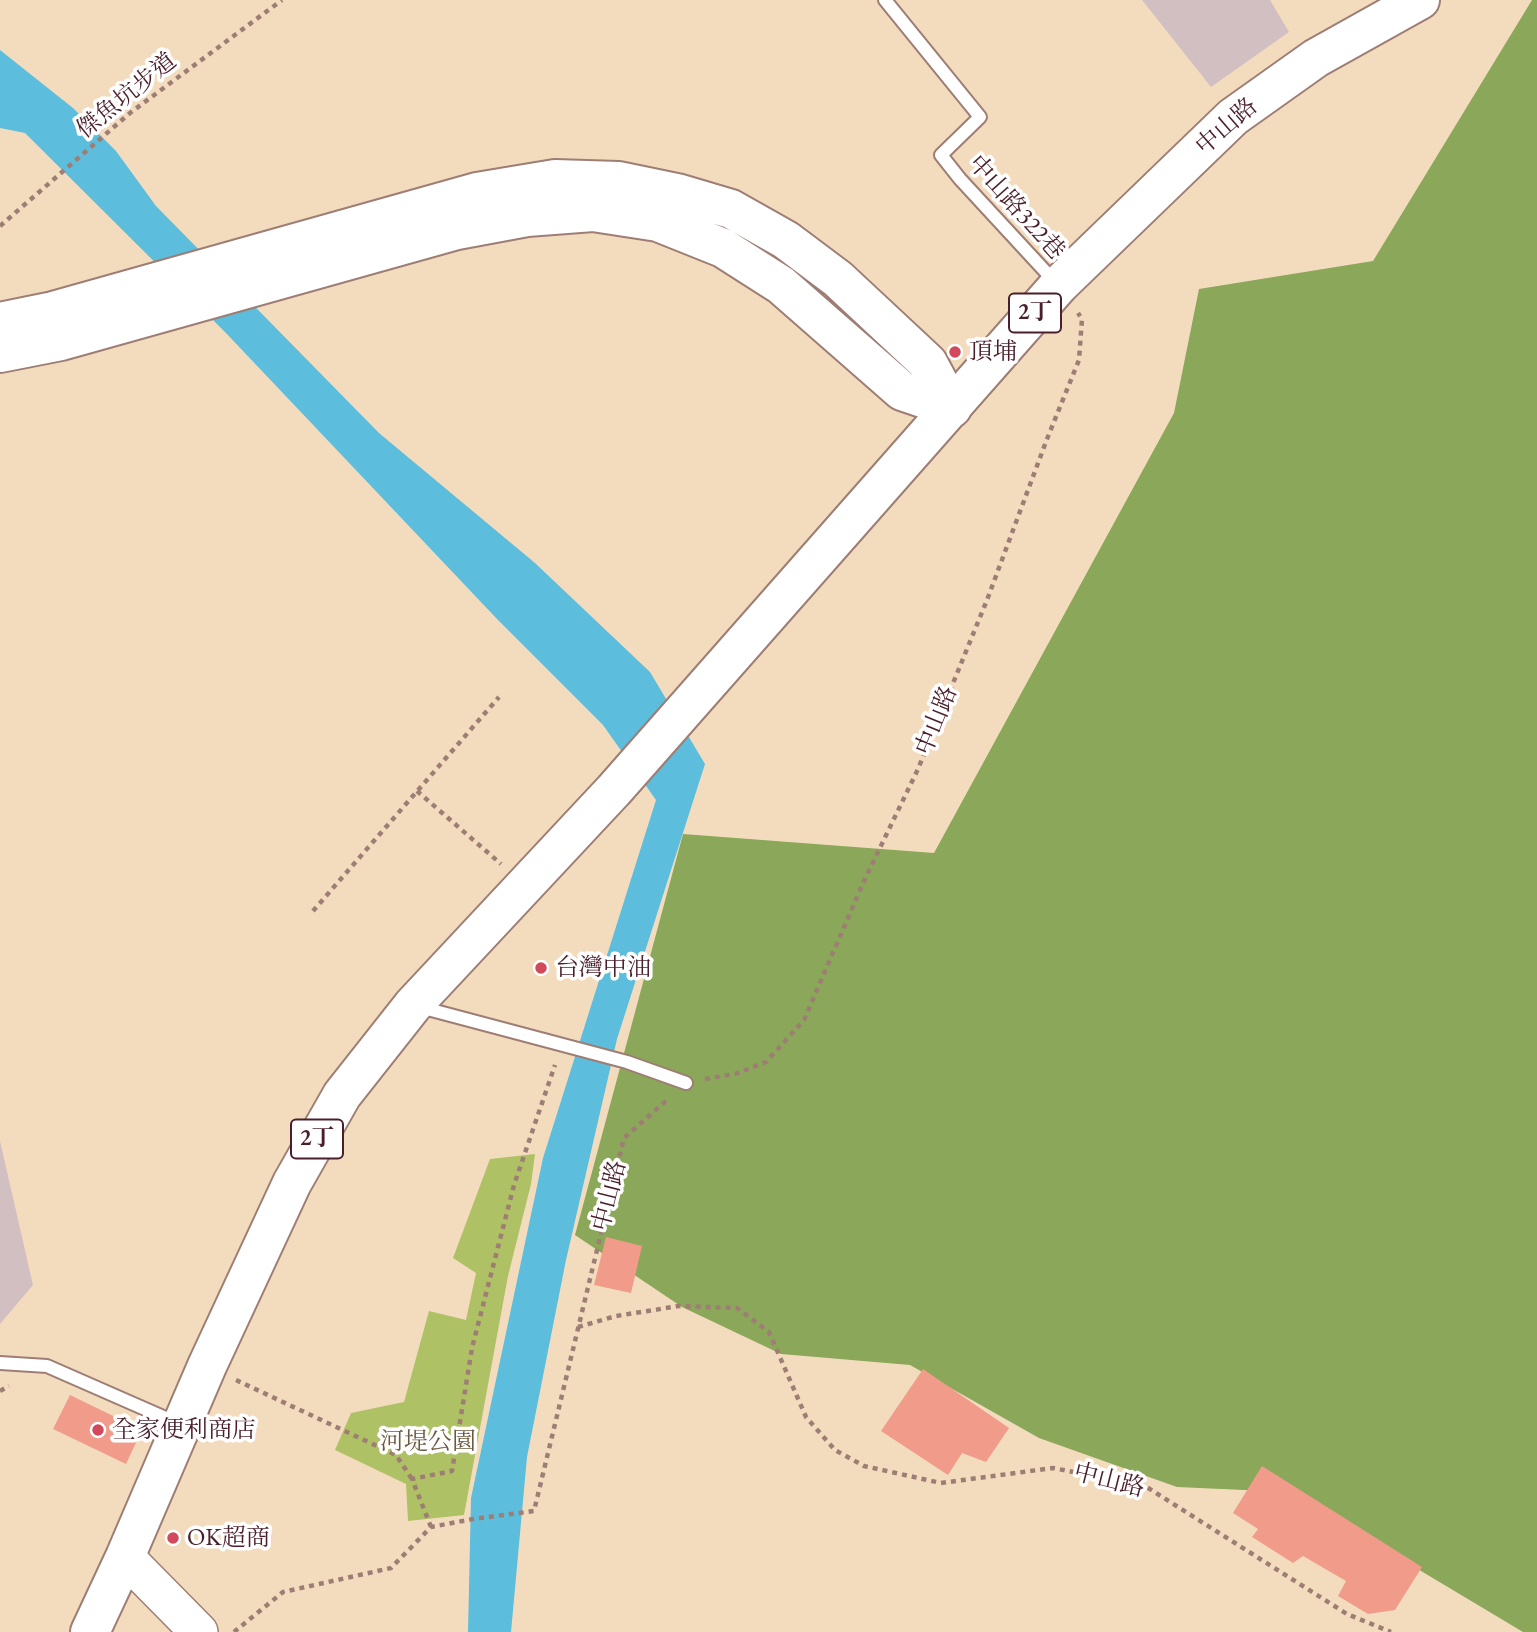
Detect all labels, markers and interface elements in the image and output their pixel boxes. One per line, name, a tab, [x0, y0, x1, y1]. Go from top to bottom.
street label: 傑魚坑步道	[71, 47, 183, 145]
street label: 中山路	[1190, 93, 1264, 161]
street label: 中山路322巷	[962, 150, 1070, 266]
road number: 2丁	[1009, 294, 1061, 332]
place label: 頂埔	[969, 338, 1017, 366]
marker: 頂埔	[947, 344, 963, 360]
street label: 中山路	[910, 682, 964, 760]
place label: 台灣中油	[555, 954, 651, 982]
marker: 台灣中油	[533, 960, 549, 976]
road number: 2丁	[291, 1120, 343, 1158]
street label: 中山路	[587, 1158, 633, 1234]
place label: 全家便利商店	[112, 1416, 256, 1444]
marker: 全家便利商店	[90, 1422, 106, 1438]
park label: 河堤公園	[380, 1428, 476, 1456]
street label: 中山路	[1071, 1458, 1147, 1504]
place label: OK超商	[187, 1524, 270, 1552]
marker: OK超商	[165, 1530, 181, 1546]

